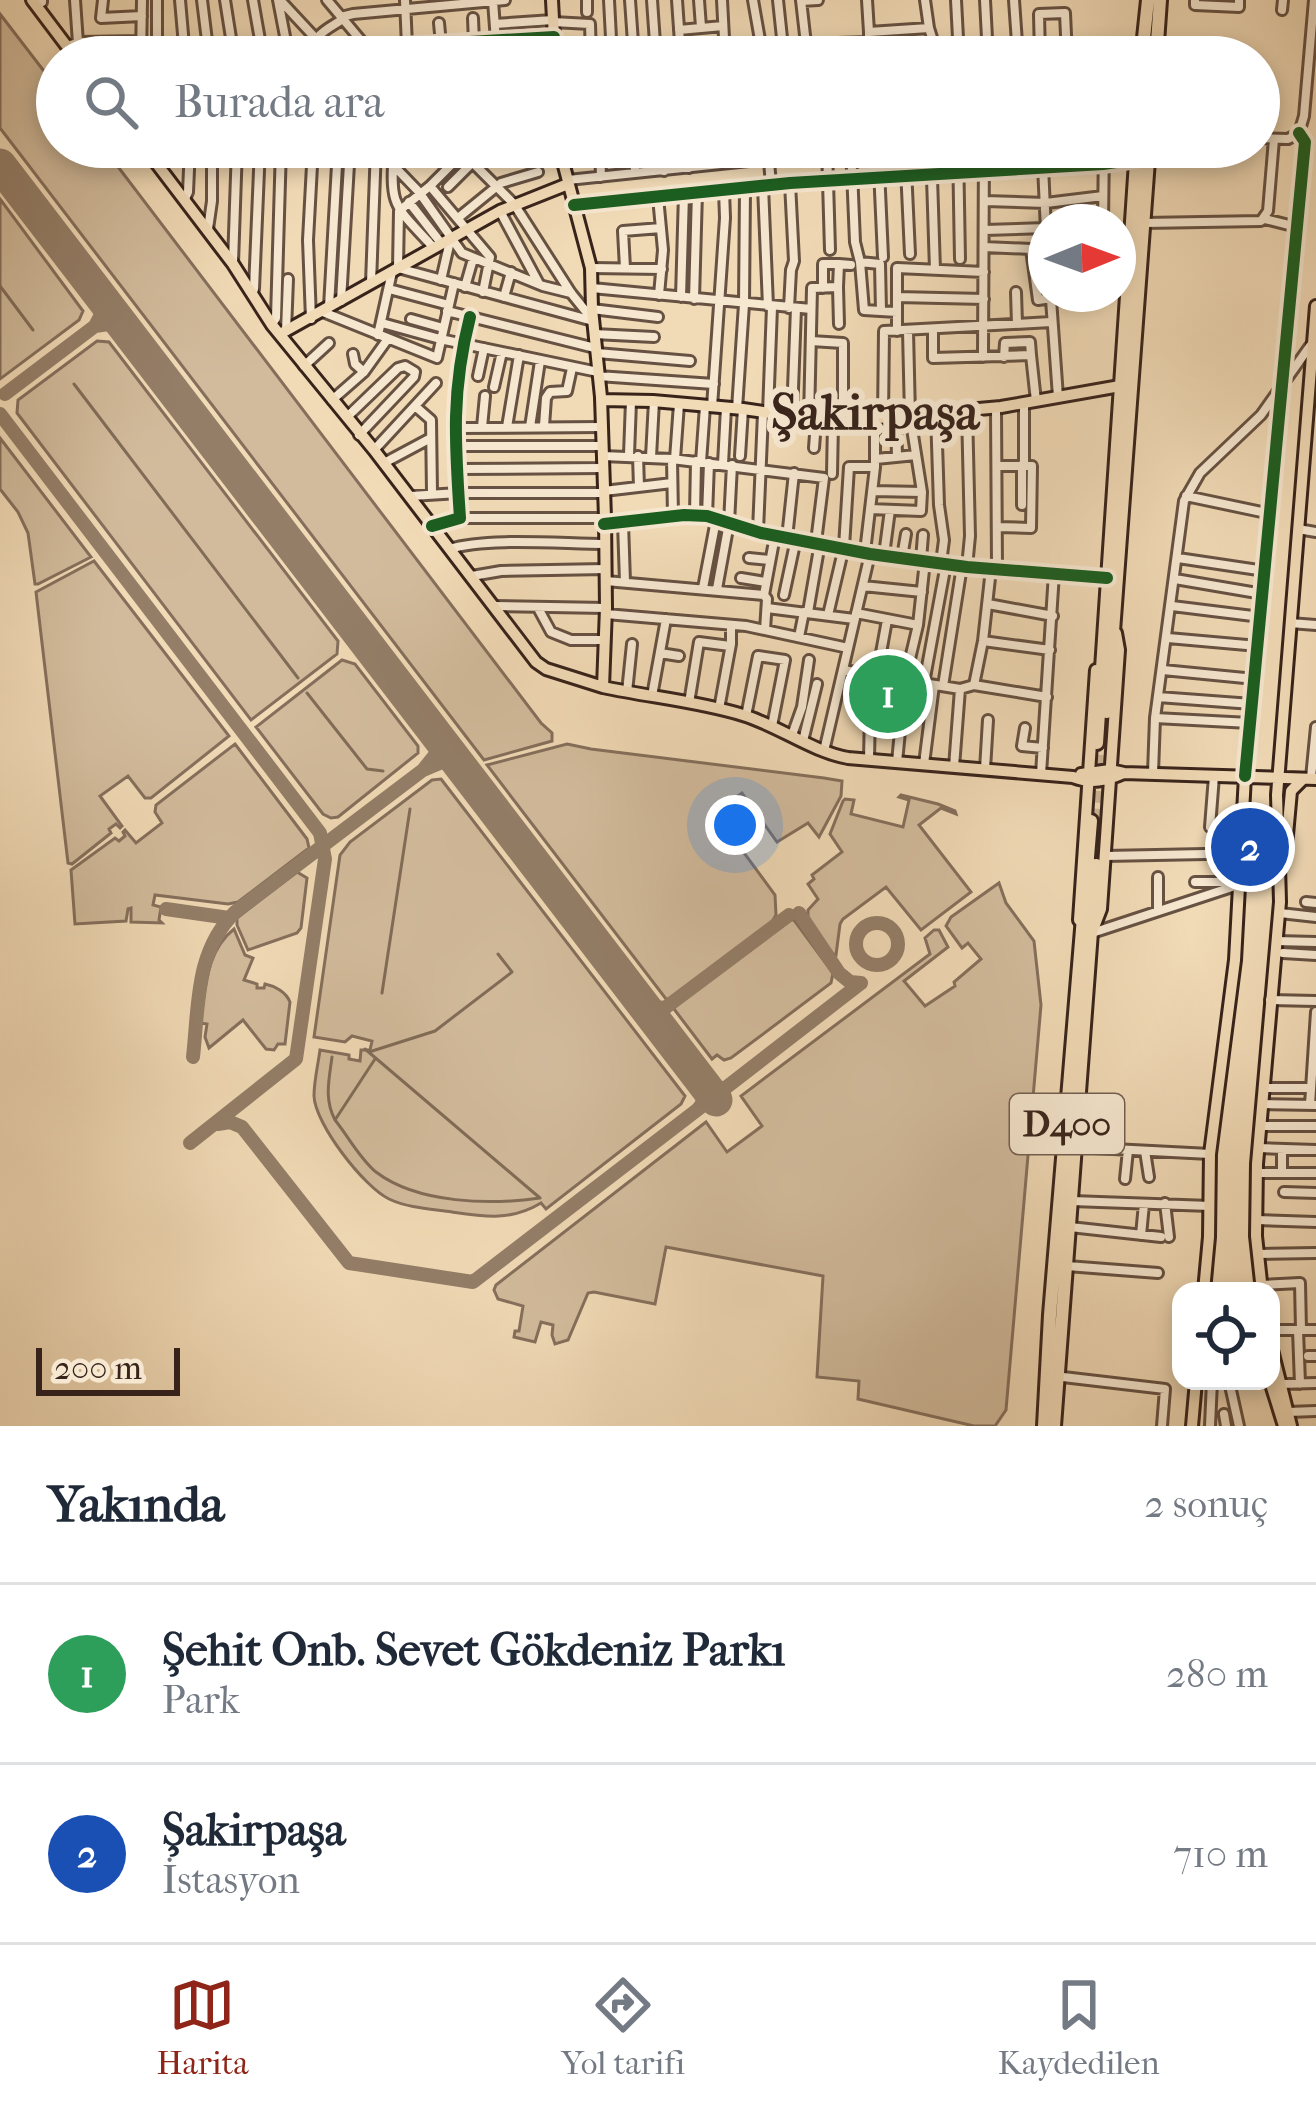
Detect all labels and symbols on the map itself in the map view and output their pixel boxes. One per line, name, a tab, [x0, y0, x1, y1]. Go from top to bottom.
north arrow	[1028, 204, 1136, 312]
district label: Şakirpaşa	[771, 382, 980, 443]
pin: 1	[849, 649, 927, 739]
your location	[705, 795, 765, 855]
pin: 2	[1211, 802, 1289, 892]
road number: D400	[1010, 1094, 1124, 1154]
scale bar	[36, 1342, 180, 1395]

